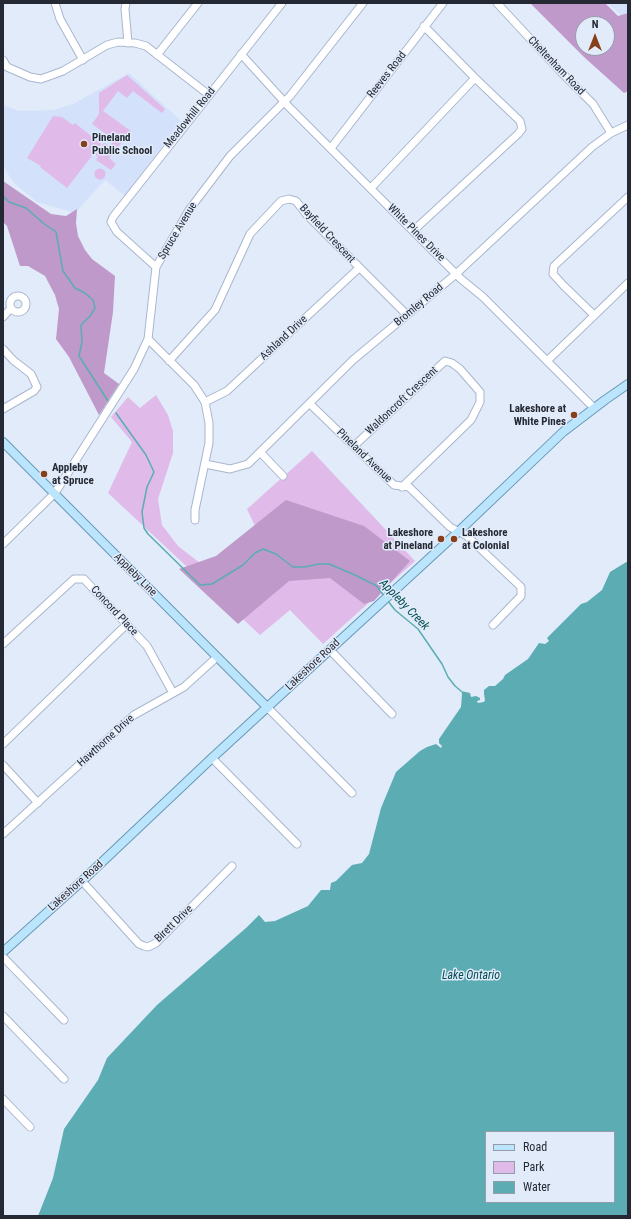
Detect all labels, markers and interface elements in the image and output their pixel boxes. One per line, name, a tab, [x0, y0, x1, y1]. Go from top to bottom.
north arrow	[575, 16, 615, 56]
text: N	[592, 18, 598, 31]
street label: Cheltenham Road	[525, 34, 587, 98]
street label: Reeves Road	[365, 49, 409, 101]
street label: Meadowhill Road	[161, 85, 219, 151]
place label: Pineland Public School	[92, 131, 152, 157]
marker: Pineland Public School	[79, 139, 89, 149]
street label: Spruce Avenue	[156, 200, 200, 262]
street label: Bayfield Crescent	[296, 202, 358, 266]
street label: White Pines Drive	[385, 202, 447, 264]
street label: Bromley Road	[392, 281, 446, 329]
street label: Ashland Drive	[258, 313, 310, 363]
street label: Waldoncroft Crescent	[363, 364, 441, 438]
place label: Lakeshore at White Pines	[509, 402, 566, 428]
marker: Lakeshore at White Pines	[569, 410, 579, 420]
street label: Pineland Avenue	[334, 426, 394, 486]
place label: Appleby at Spruce	[52, 461, 94, 487]
marker: Appleby at Spruce	[39, 469, 49, 479]
place label: Lakeshore at Pineland	[383, 526, 433, 552]
place label: Lakeshore at Colonial	[462, 526, 509, 552]
marker: Lakeshore at Pineland	[436, 534, 446, 544]
marker: Lakeshore at Colonial	[449, 534, 459, 544]
street label: Appleby Line	[111, 551, 159, 599]
water label: Appleby Creek	[376, 576, 432, 634]
street label: Concord Place	[88, 583, 140, 639]
street label: Lakeshore Road	[283, 637, 343, 693]
street label: Hawthorne Drive	[75, 712, 137, 770]
street label: Lakeshore Road	[46, 858, 106, 914]
street label: Birett Drive	[152, 903, 196, 945]
water label: Lake Ontario	[442, 969, 500, 983]
legend	[485, 1131, 615, 1203]
text: Road	[523, 1140, 547, 1154]
text: Park	[523, 1160, 544, 1174]
text: Water	[523, 1180, 551, 1194]

